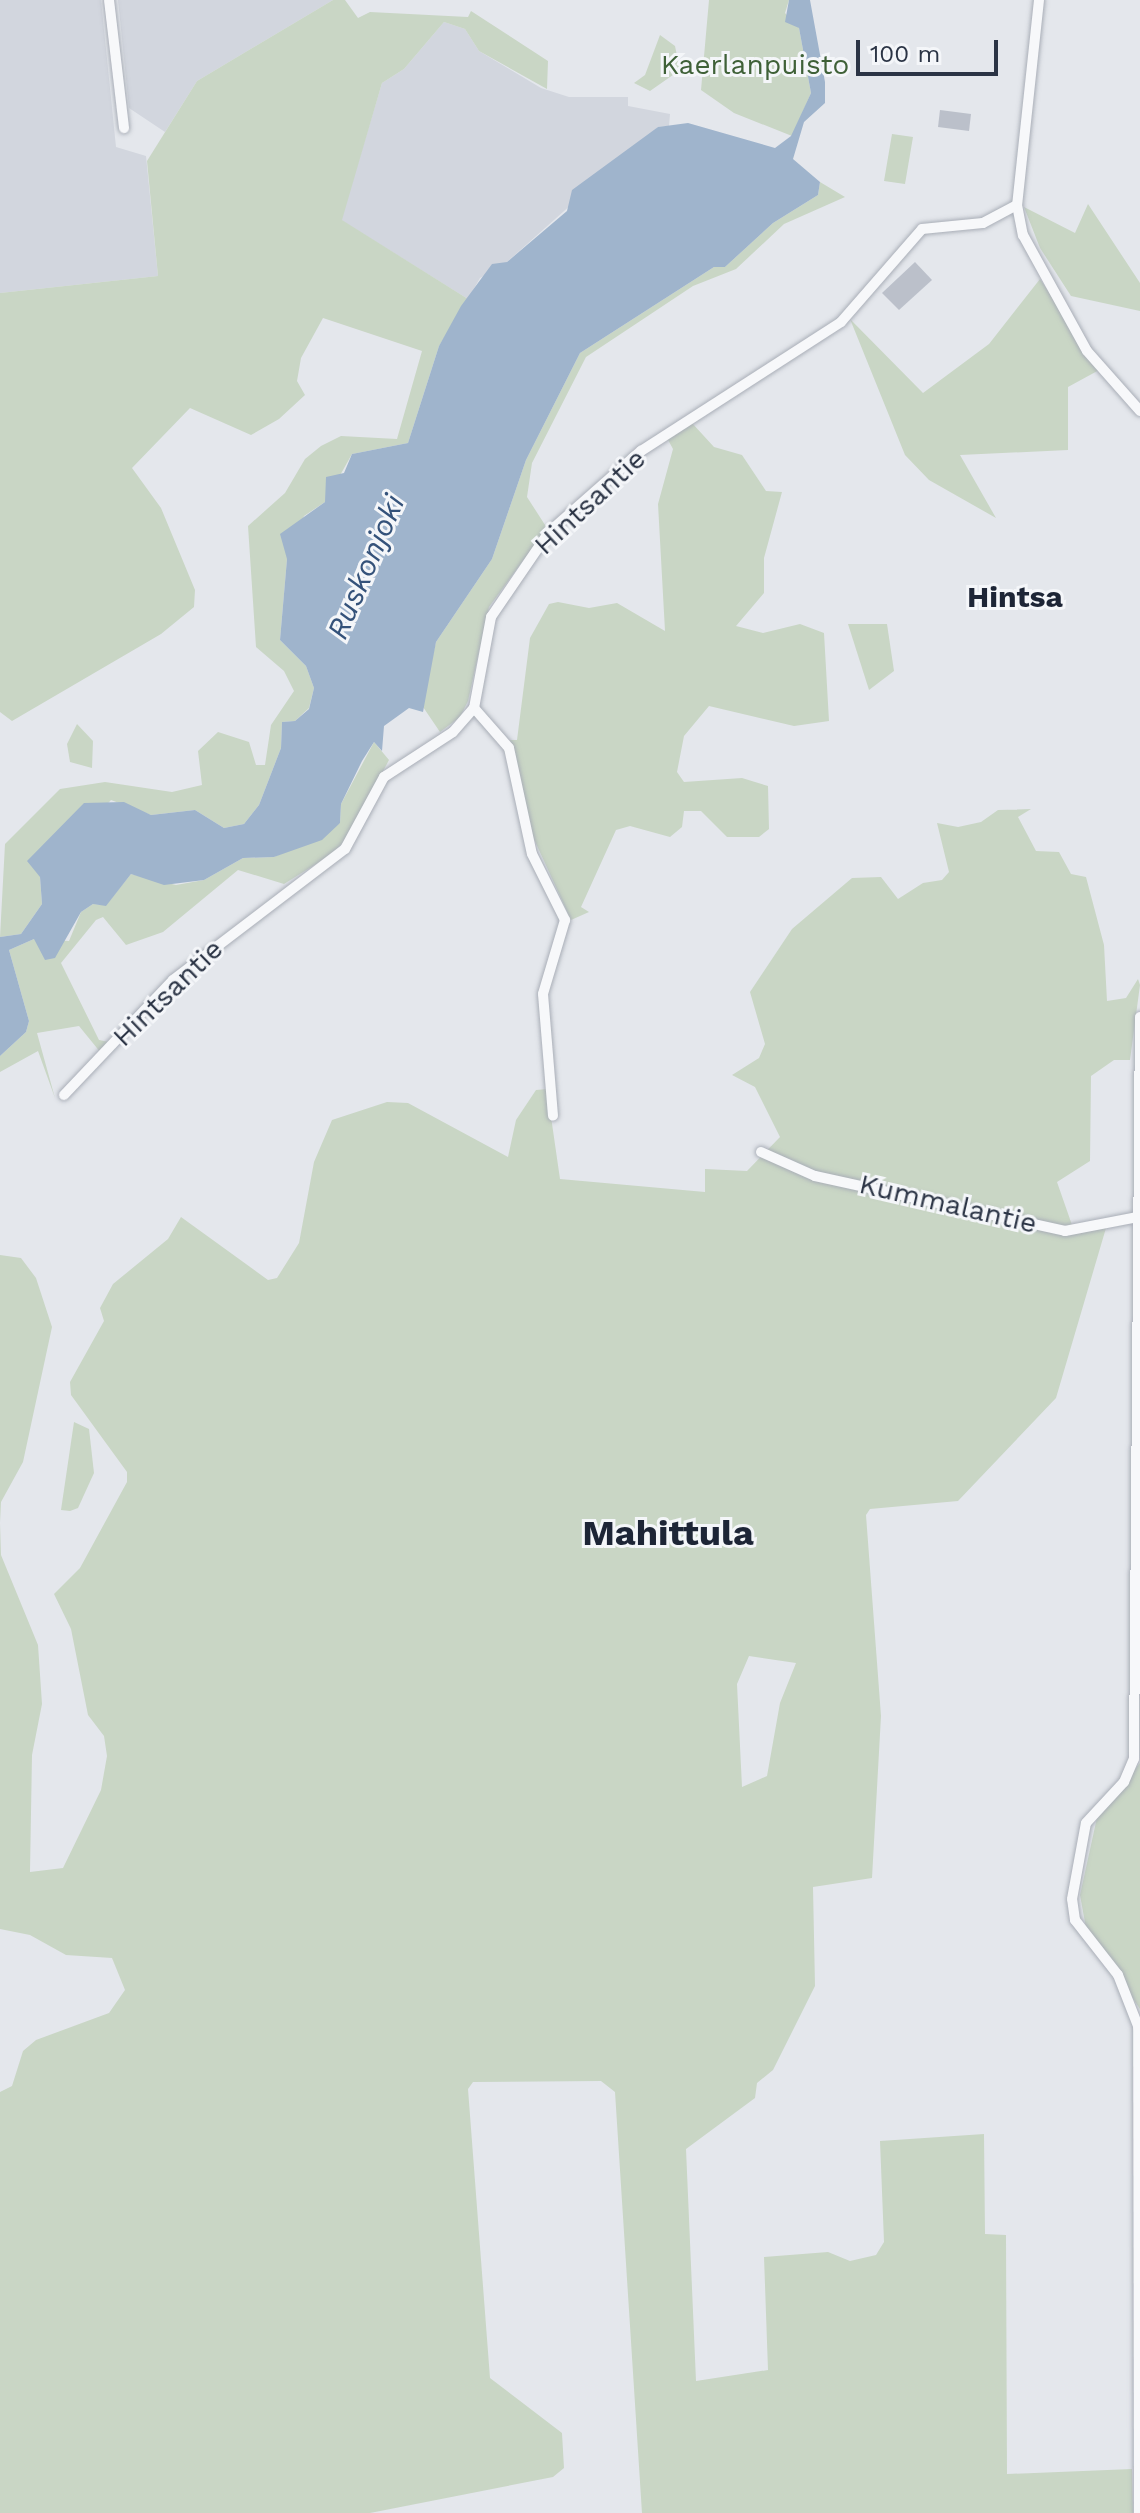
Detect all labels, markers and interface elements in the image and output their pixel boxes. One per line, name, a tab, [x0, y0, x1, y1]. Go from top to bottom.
scale bar	[860, 24, 1002, 74]
text: 100 m	[870, 40, 940, 68]
park label: Kaerlanpuisto	[661, 48, 849, 82]
street label: Hintsantie	[527, 442, 653, 562]
water label: Ruskonjoki	[319, 489, 413, 645]
district label: Hintsa	[967, 579, 1063, 615]
street label: Hintsantie	[106, 932, 230, 1054]
street label: Kummalantie	[856, 1167, 1040, 1241]
district label: Mahittula	[582, 1512, 754, 1556]

